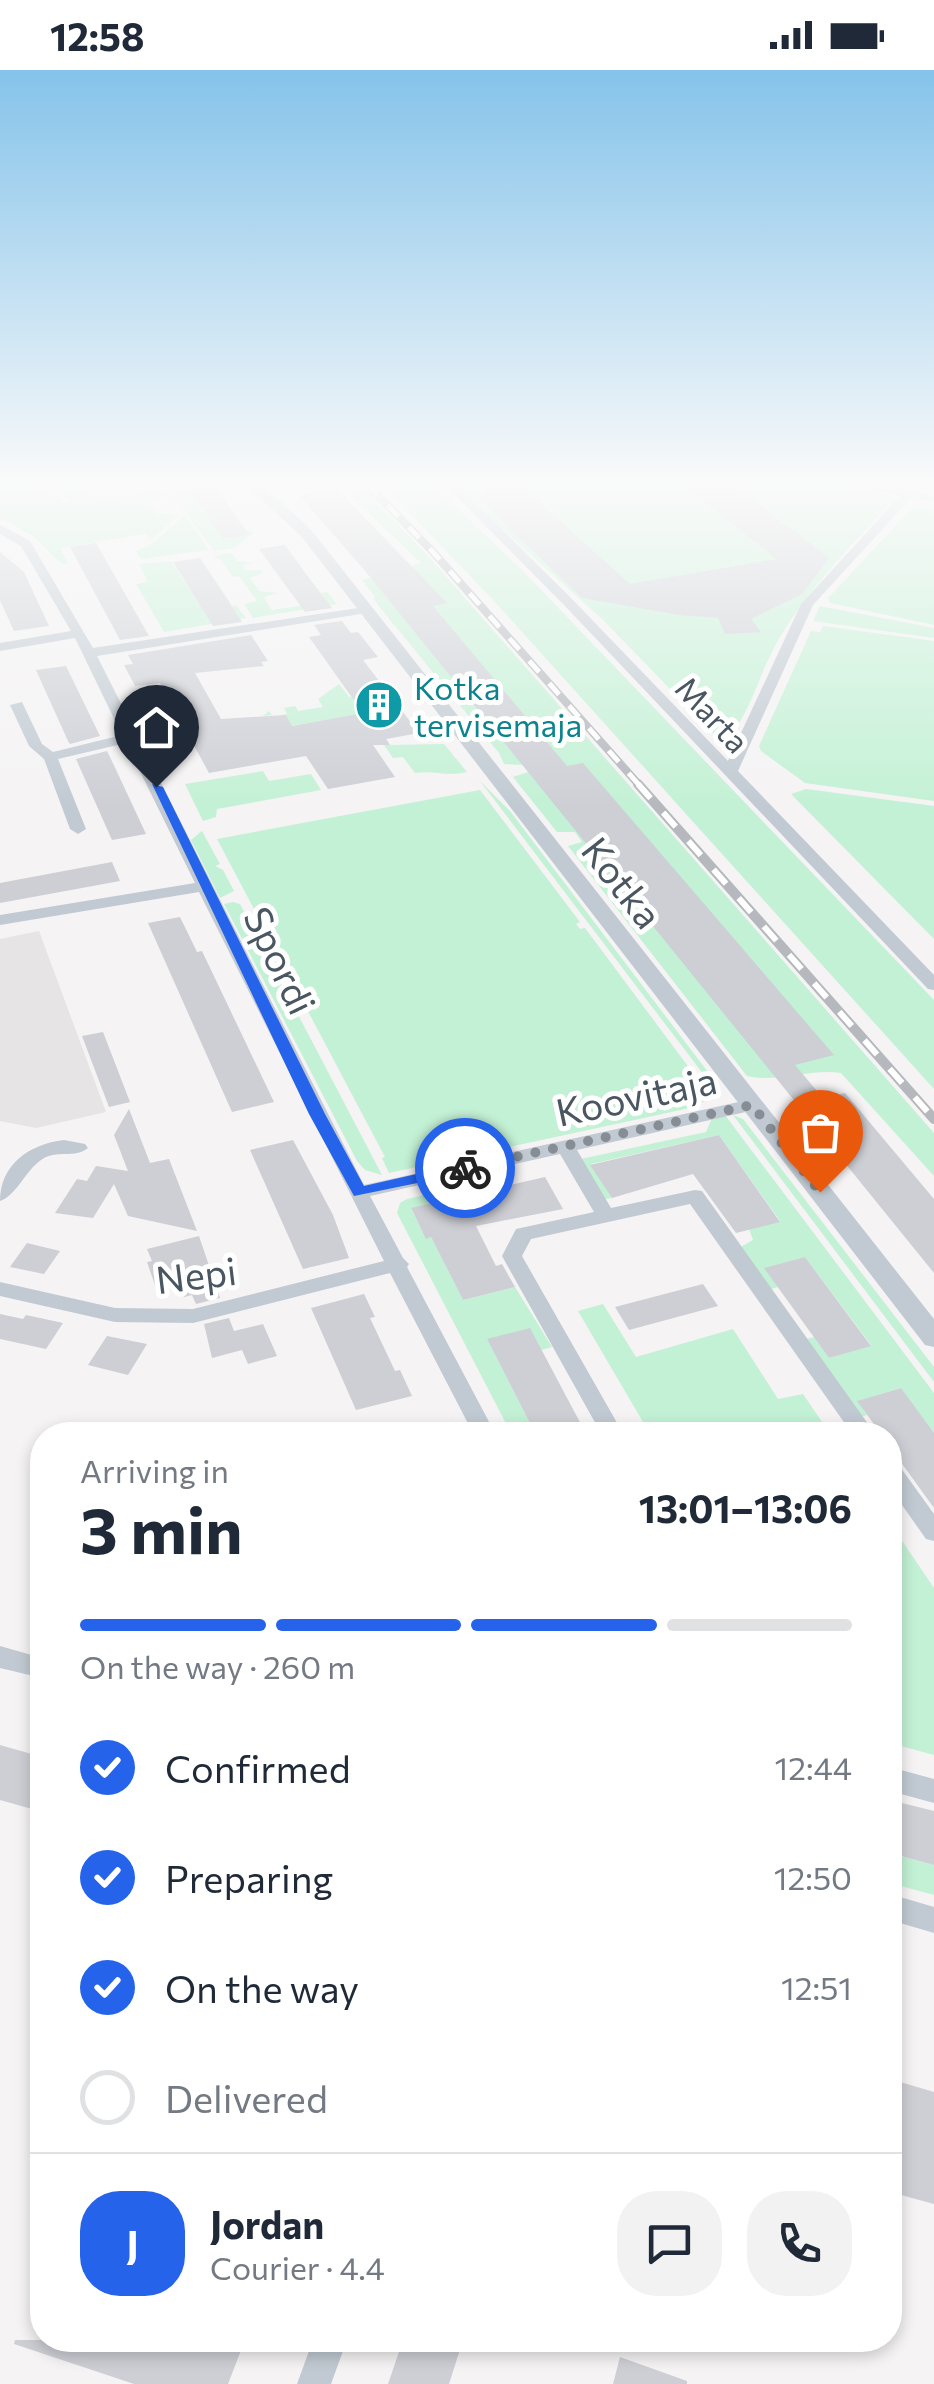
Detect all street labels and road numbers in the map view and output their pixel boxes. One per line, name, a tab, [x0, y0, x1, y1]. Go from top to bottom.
street label: Marta	[668, 668, 758, 760]
street label: Kotka	[573, 827, 673, 937]
street label: Spordi	[235, 899, 327, 1021]
street label: Koovitaja	[551, 1055, 721, 1135]
street label: Nepi	[153, 1246, 239, 1302]

